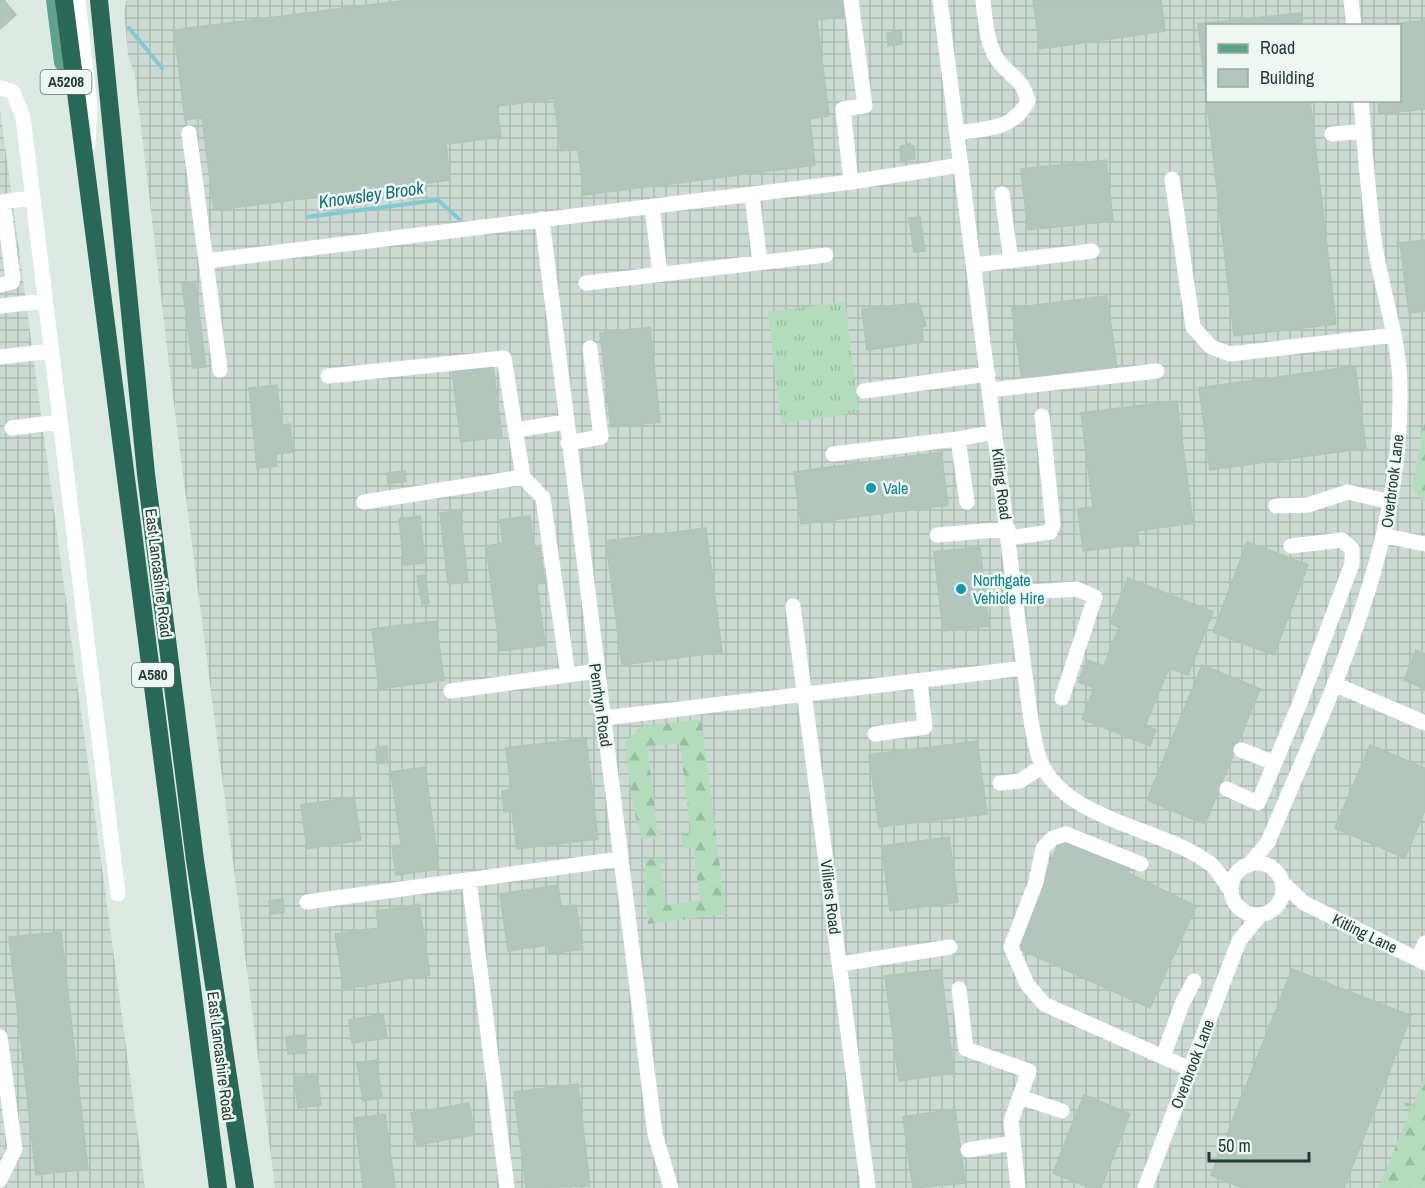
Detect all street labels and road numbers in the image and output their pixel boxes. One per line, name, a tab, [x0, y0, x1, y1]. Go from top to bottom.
road number: A5208	[40, 70, 92, 94]
street label: Overbrook Lane	[1375, 433, 1409, 529]
street label: Kitling Road	[987, 447, 1017, 521]
street label: East Lancashire Road	[140, 507, 178, 639]
street label: Penrhyn Road	[584, 662, 618, 748]
road number: A580	[132, 663, 174, 687]
street label: Villiers Road	[816, 858, 846, 936]
street label: Kitling Lane	[1329, 908, 1401, 958]
street label: East Lancashire Road	[202, 990, 240, 1122]
street label: Overbrook Lane	[1165, 1016, 1219, 1112]

